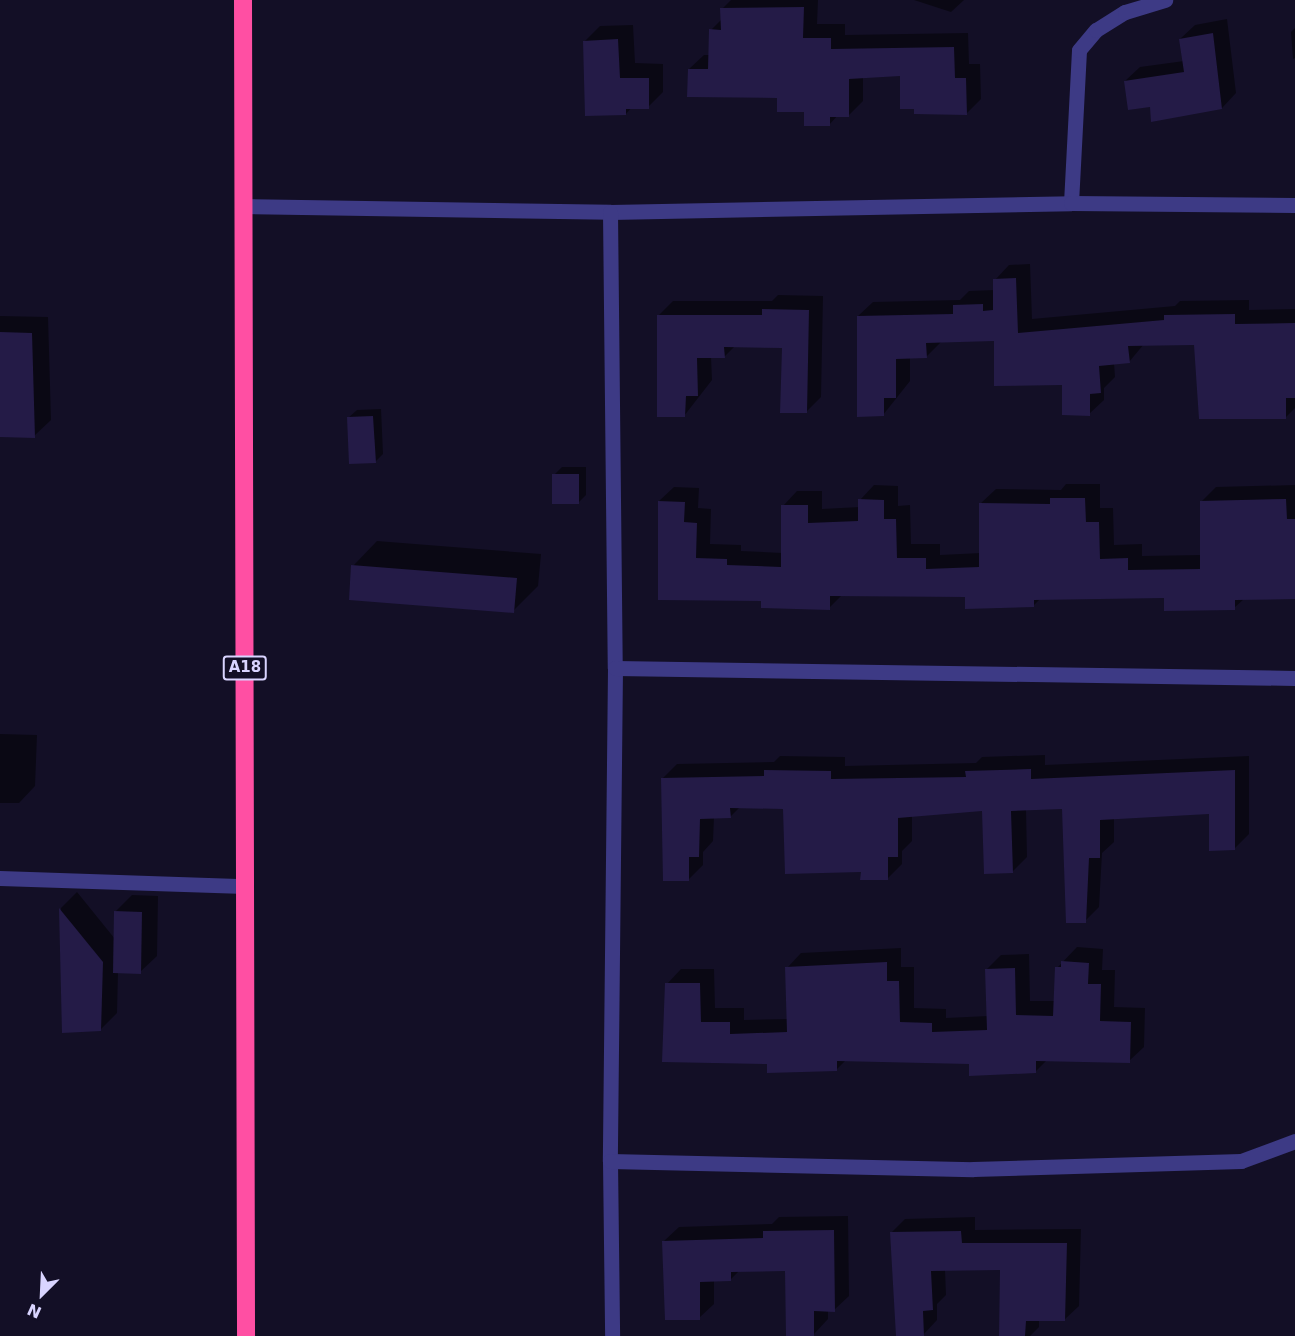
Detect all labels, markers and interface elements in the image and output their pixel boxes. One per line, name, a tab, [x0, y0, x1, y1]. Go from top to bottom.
road number: A18	[222, 656, 268, 680]
north arrow	[12, 1264, 72, 1324]
text: N	[25, 1300, 44, 1322]

